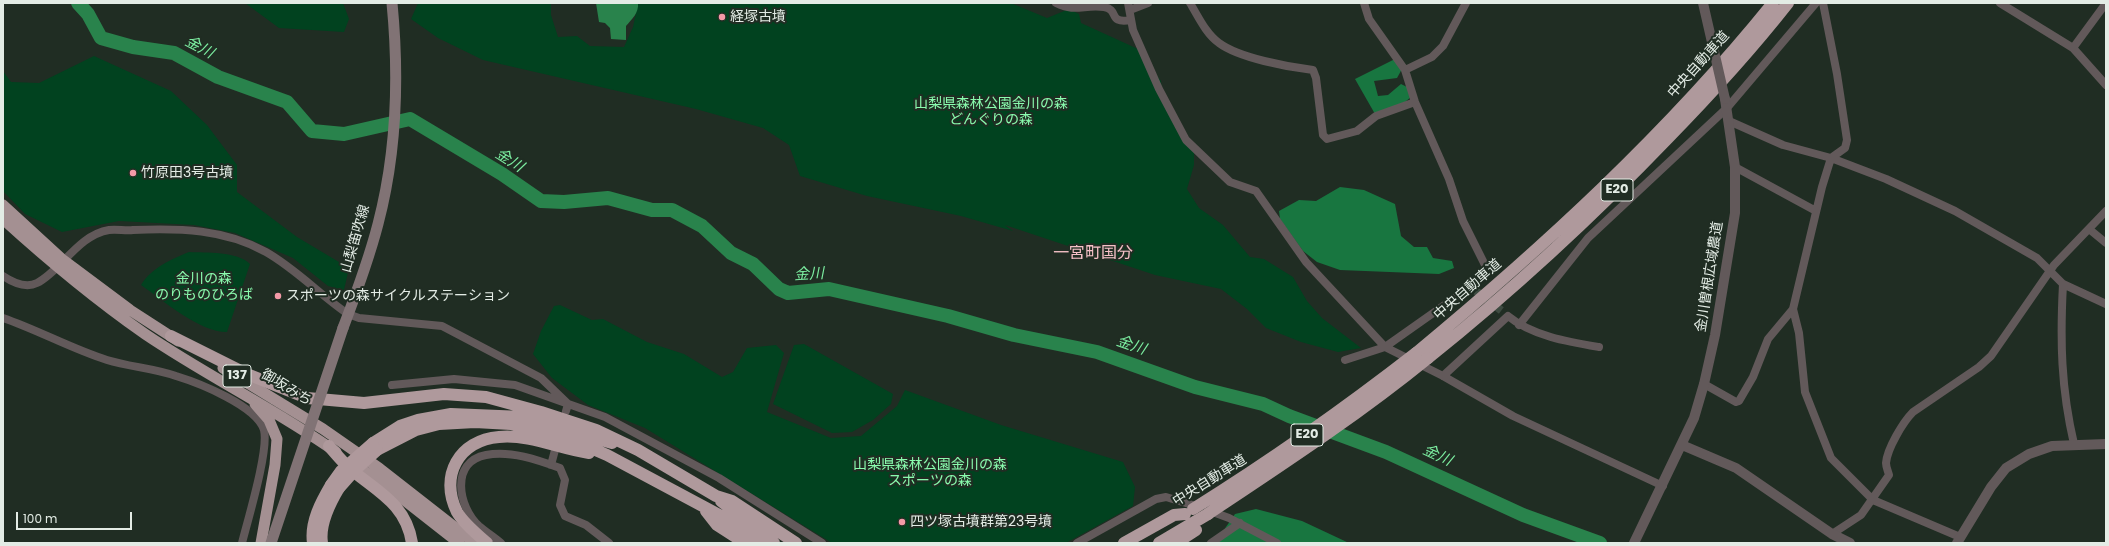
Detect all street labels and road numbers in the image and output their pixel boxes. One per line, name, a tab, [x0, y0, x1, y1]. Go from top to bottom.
street label: 中央自動車道	[1665, 28, 1733, 102]
road number: E20	[1601, 179, 1633, 201]
street label: 山梨笛吹線	[338, 203, 374, 275]
street label: 金川曽根広域農道	[1693, 220, 1727, 334]
street label: 中央自動車道	[1431, 256, 1505, 324]
road number: 137	[223, 365, 251, 387]
street label: 御坂みち	[258, 366, 314, 410]
road number: E20	[1291, 424, 1323, 446]
street label: 中央自動車道	[1170, 452, 1250, 510]

